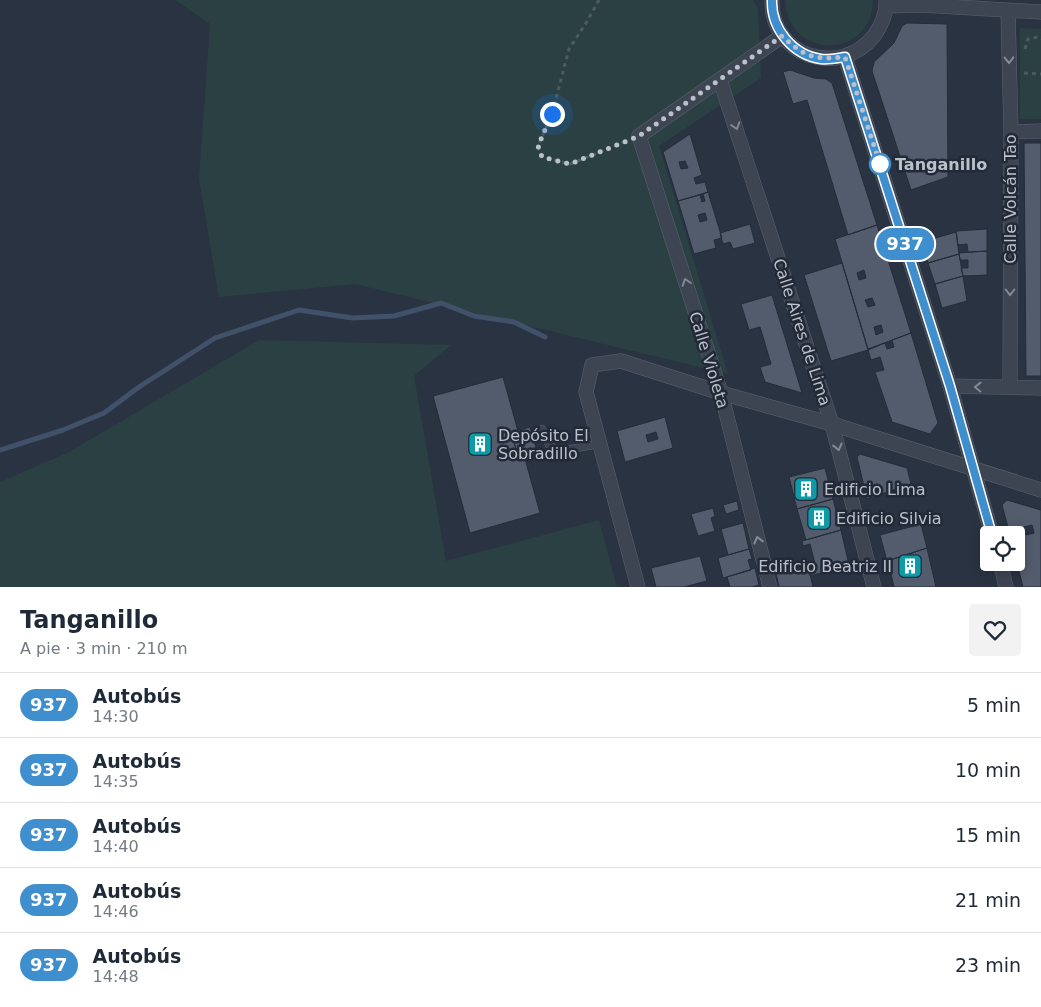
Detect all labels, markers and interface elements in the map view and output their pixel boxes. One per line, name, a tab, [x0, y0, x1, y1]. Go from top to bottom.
one-way arrow	[1004, 56, 1014, 64]
your location	[540, 102, 565, 127]
one-way arrow	[730, 121, 740, 130]
street label: Calle Volcán Tao	[1001, 134, 1020, 264]
marker: Tanganillo	[869, 153, 891, 175]
place label: Tanganillo	[895, 155, 987, 174]
line badge: 937	[876, 228, 934, 260]
text: 937	[886, 233, 924, 254]
street label: Calle Aires de Lima	[769, 256, 835, 408]
one-way arrow	[681, 279, 691, 287]
one-way arrow	[1005, 288, 1015, 296]
street label: Calle Violeta	[685, 309, 733, 411]
one-way arrow	[974, 382, 982, 392]
place label: Depósito El Sobradillo	[498, 426, 589, 463]
building icon: Depósito El Sobradillo	[467, 431, 493, 457]
one-way arrow	[833, 443, 843, 451]
building icon: Edificio Lima	[793, 476, 819, 502]
place label: Edificio Lima	[824, 480, 926, 499]
building icon: Edificio Silvia	[806, 505, 832, 531]
place label: Edificio Silvia	[836, 509, 942, 528]
map controls	[980, 526, 1025, 571]
button: locate	[980, 526, 1025, 571]
one-way arrow	[753, 535, 764, 544]
building icon: Edificio Beatriz II	[897, 553, 923, 579]
place label: Edificio Beatriz II	[758, 557, 892, 576]
button: heart	[969, 604, 1021, 656]
text: Tanganillo	[20, 606, 158, 634]
text: A pie · 3 min · 210 m	[20, 639, 188, 658]
text: Autobús	[93, 685, 181, 707]
text: 937	[30, 694, 68, 715]
text: 5 min	[967, 694, 1021, 716]
text: 14:30	[93, 707, 139, 726]
text: Autobús	[93, 750, 181, 772]
text: 937	[30, 759, 68, 780]
text: 10 min	[955, 759, 1021, 781]
text: 14:35	[93, 772, 139, 791]
text: Autobús	[93, 815, 181, 837]
text: 937	[30, 824, 68, 845]
text: 15 min	[955, 824, 1021, 846]
text: 14:40	[93, 837, 139, 856]
text: Autobús	[93, 880, 181, 902]
text: 937	[30, 889, 68, 910]
text: 21 min	[955, 889, 1021, 911]
text: 14:46	[93, 902, 139, 921]
text: Autobús	[93, 945, 181, 967]
text: 937	[30, 954, 68, 975]
text: 23 min	[955, 954, 1021, 976]
text: 14:48	[93, 967, 139, 986]

